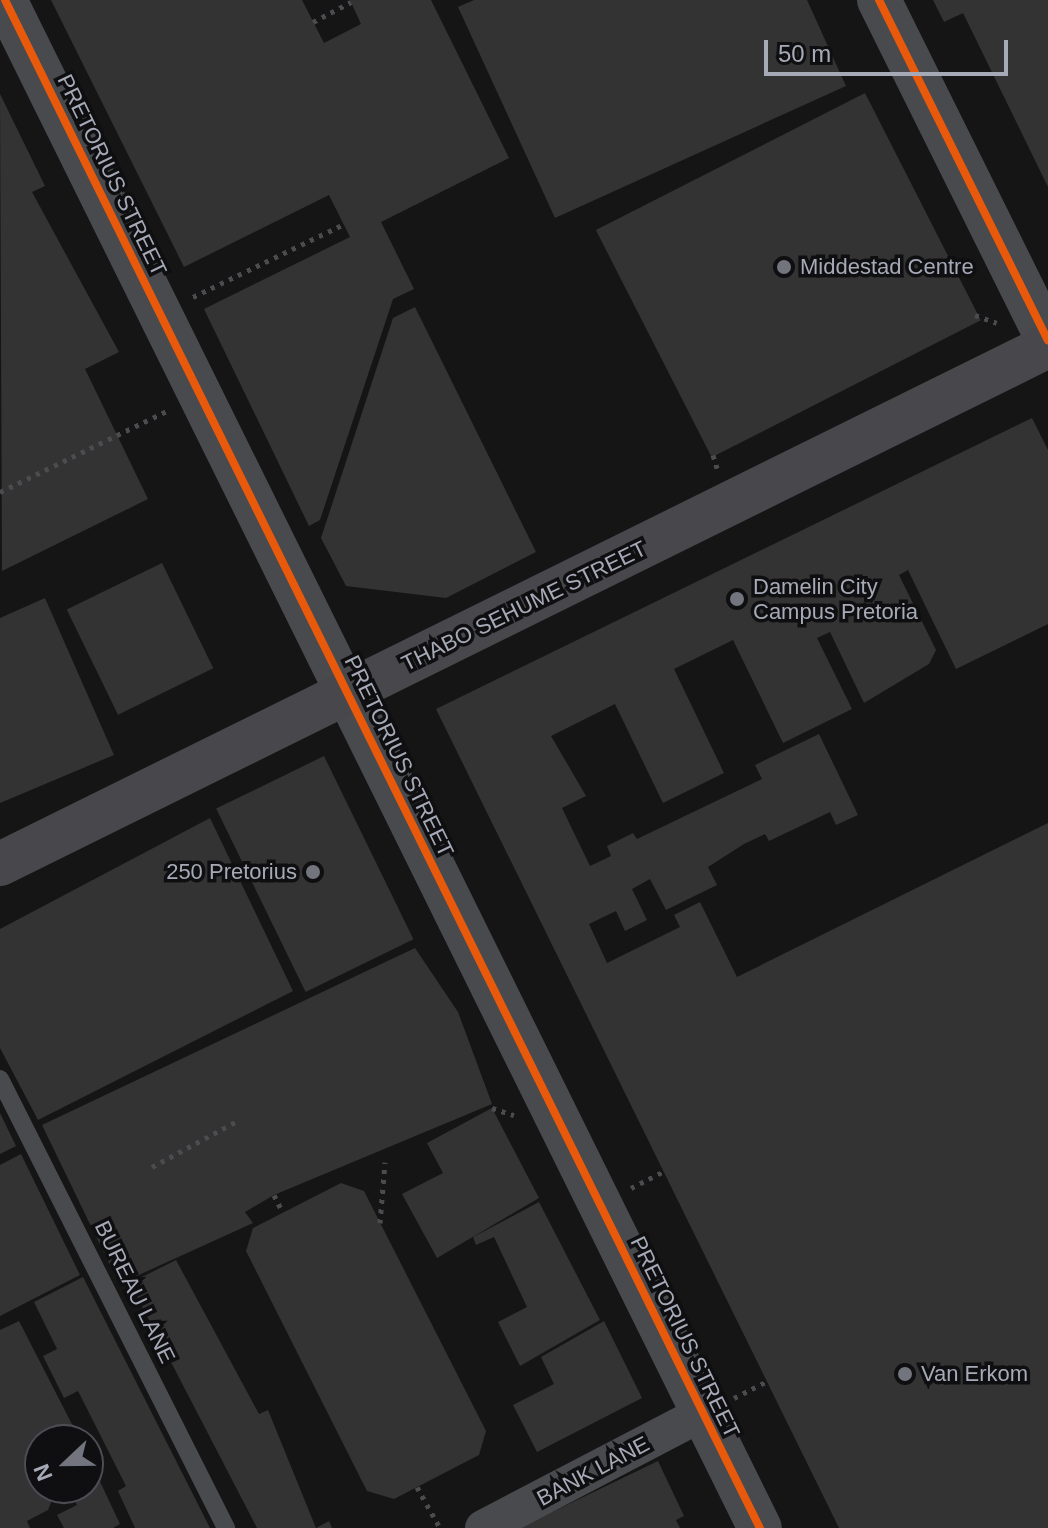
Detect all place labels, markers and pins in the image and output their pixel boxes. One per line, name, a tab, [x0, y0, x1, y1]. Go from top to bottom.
place label: Middestad Centre	[800, 254, 974, 280]
marker: Middestad Centre	[775, 258, 793, 276]
place label: Damelin City Campus Pretoria	[753, 573, 918, 624]
marker: Damelin City Campus Pretoria	[728, 590, 746, 608]
place label: 250 Pretorius	[166, 859, 297, 885]
marker: 250 Pretorius	[304, 863, 322, 881]
place label: Van Erkom	[921, 1361, 1028, 1387]
marker: Van Erkom	[896, 1365, 914, 1383]

